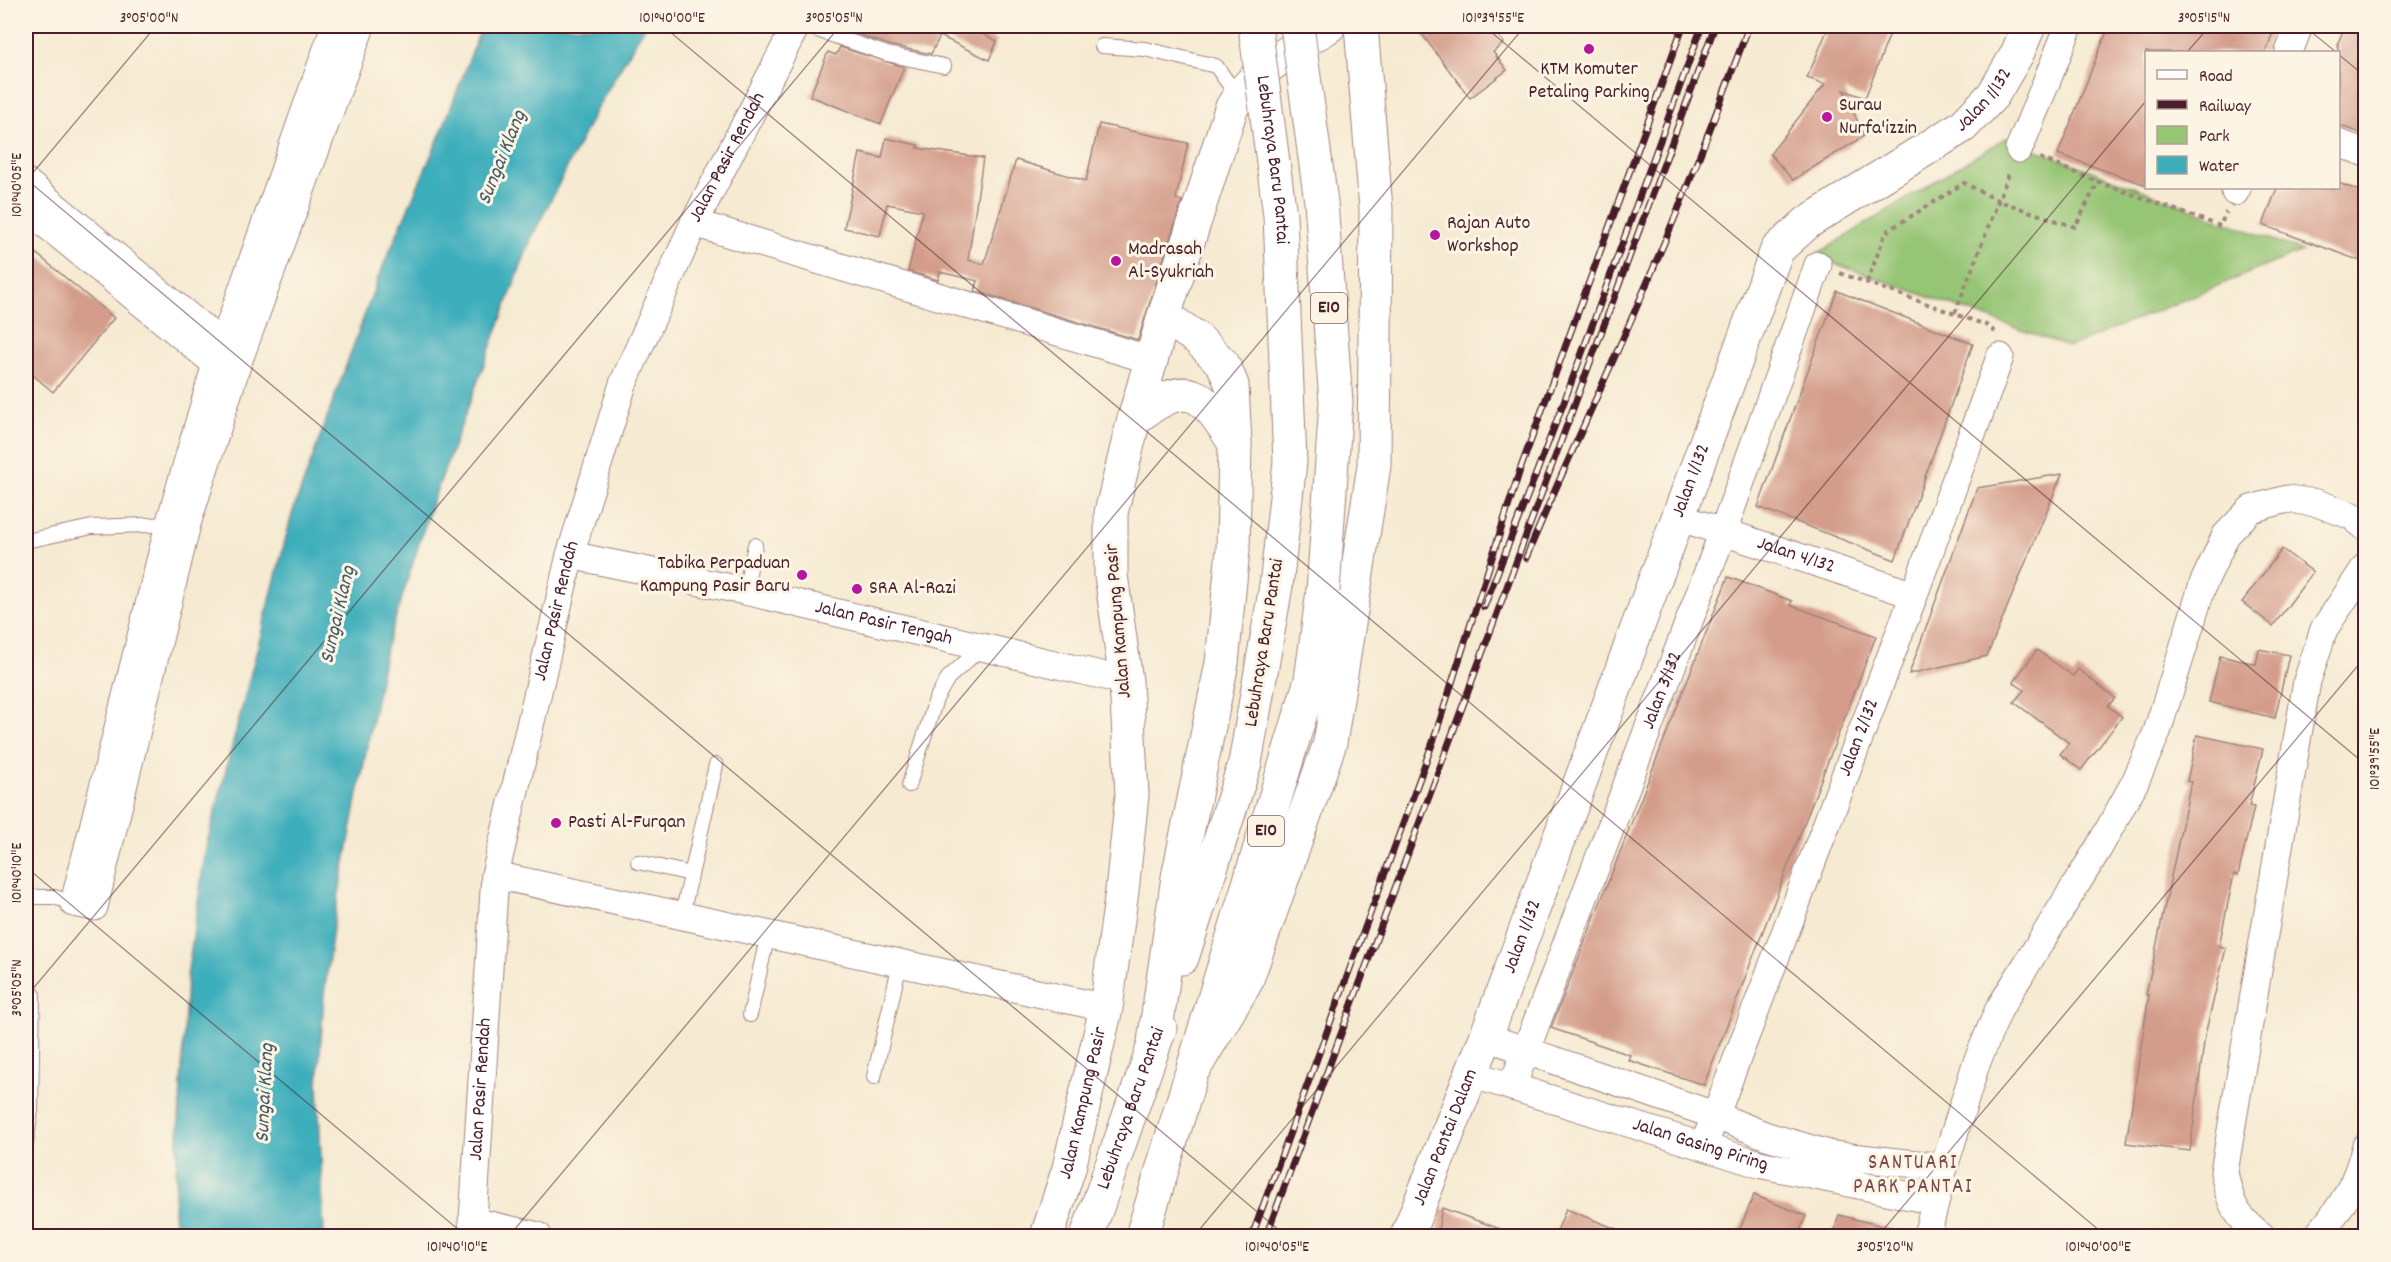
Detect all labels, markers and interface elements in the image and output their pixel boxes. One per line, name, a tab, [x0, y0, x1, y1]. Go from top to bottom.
text: 3°05'00"N	[120, 8, 178, 30]
text: 101°40'00"E	[639, 8, 705, 30]
text: 3°05'05"N	[805, 8, 863, 30]
text: 101°39'55"E	[1462, 8, 1524, 30]
text: 3°05'15"N	[2178, 8, 2230, 30]
marker: KTM Komuter Petaling Parking	[1582, 42, 1596, 56]
legend	[2145, 51, 2340, 189]
place label: KTM Komuter Petaling Parking	[1528, 56, 1650, 107]
street label: Jalan 1/132	[1952, 63, 2020, 140]
text: Road	[2199, 65, 2233, 90]
street label: Lebuhraya Baru Pantai	[1248, 74, 1295, 245]
street label: Jalan Pasir Rendah	[683, 88, 773, 228]
place label: Surau Nurfa'izzin	[1839, 92, 1917, 143]
text: Railway	[2199, 95, 2252, 120]
water label: Sungai Klang	[471, 106, 536, 210]
marker: Surau Nurfa'izzin	[1820, 110, 1834, 124]
text: Park	[2199, 125, 2230, 150]
text: 101°40'05"E	[7, 153, 29, 217]
text: Water	[2199, 155, 2239, 180]
place label: Rajan Auto Workshop	[1447, 210, 1530, 261]
marker: Rajan Auto Workshop	[1428, 228, 1442, 242]
place label: Madrasah Al-Syukriah	[1128, 236, 1214, 287]
marker: Madrasah Al-Syukriah	[1109, 254, 1123, 268]
road number: E10	[1311, 293, 1347, 323]
street label: Jalan 1/132	[1665, 440, 1718, 522]
street label: Jalan 4/132	[1753, 530, 1838, 582]
street label: Jalan Pasir Rendah	[527, 537, 588, 684]
street label: Jalan Kampung Pasir	[1098, 542, 1140, 700]
place label: Tabika Perpaduan Kampung Pasir Baru	[640, 550, 790, 601]
street label: Lebuhraya Baru Pantai	[1238, 557, 1292, 729]
water label: Sungai Klang	[313, 563, 365, 667]
marker: Tabika Perpaduan Kampung Pasir Baru	[795, 568, 809, 582]
place label: SRA Al-Razi	[869, 575, 956, 603]
marker: SRA Al-Razi	[850, 582, 864, 596]
street label: Jalan Pasir Tengah	[812, 594, 955, 654]
street label: Jalan 3/132	[1635, 648, 1690, 734]
street label: Jalan 2/132	[1832, 695, 1887, 781]
text: 101°39'55"E	[2365, 728, 2387, 790]
place label: Pasti Al-Furqan	[568, 809, 686, 837]
marker: Pasti Al-Furqan	[549, 816, 563, 830]
road number: E10	[1248, 816, 1284, 846]
text: 101°40'10"E	[7, 843, 29, 903]
street label: Jalan 1/132	[1497, 896, 1550, 978]
text: 3°05'05"N	[7, 959, 29, 1017]
street label: Jalan Pasir Rendah	[463, 1017, 500, 1162]
street label: Lebuhraya Baru Pantai	[1090, 1023, 1173, 1193]
street label: Jalan Kampung Pasir	[1052, 1024, 1115, 1183]
water label: Sungai Klang	[248, 1042, 284, 1143]
street label: Jalan Pantai Dalam	[1406, 1065, 1486, 1210]
street label: Jalan Gasing Piring	[1629, 1111, 1770, 1179]
district label: SANTUARI PARK PANTAI	[1853, 1149, 1973, 1203]
text: 101°40'10"E	[427, 1237, 487, 1259]
text: 101°40'05"E	[1245, 1237, 1309, 1259]
text: 3°05'20"N	[1856, 1237, 1914, 1259]
text: 101°40'00"E	[2065, 1237, 2131, 1259]

